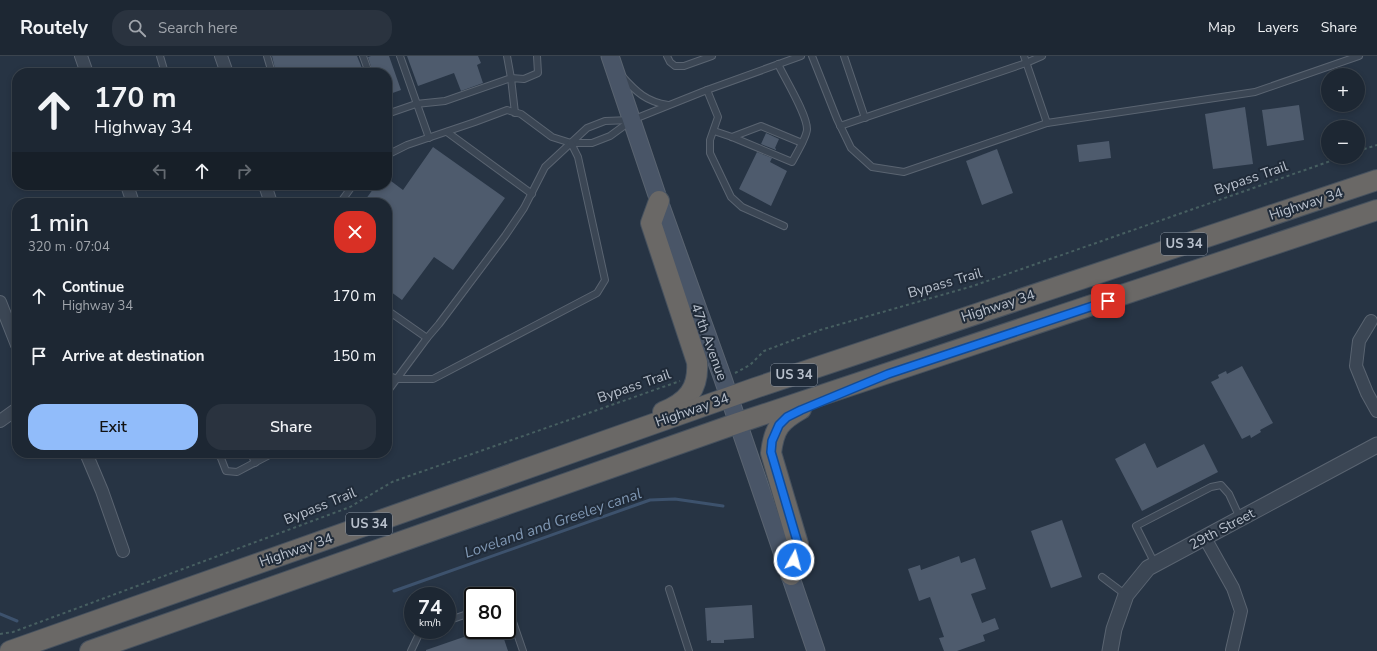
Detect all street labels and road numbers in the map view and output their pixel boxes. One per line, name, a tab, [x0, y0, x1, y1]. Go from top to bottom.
street label: Bypass Trail	[1212, 156, 1291, 199]
street label: Highway 34	[1267, 183, 1345, 225]
road number: US 34	[1161, 233, 1207, 255]
street label: Bypass Trail	[906, 263, 985, 303]
street label: Highway 34	[959, 285, 1037, 327]
street label: 47th Avenue	[686, 301, 732, 383]
street label: Bypass Trail	[595, 364, 674, 407]
road number: US 34	[771, 364, 817, 386]
street label: Highway 34	[653, 389, 731, 431]
street label: Bypass Trail	[281, 483, 360, 529]
street label: 29th Street	[1186, 504, 1258, 554]
road number: US 34	[346, 513, 392, 535]
street label: Highway 34	[257, 529, 335, 571]

